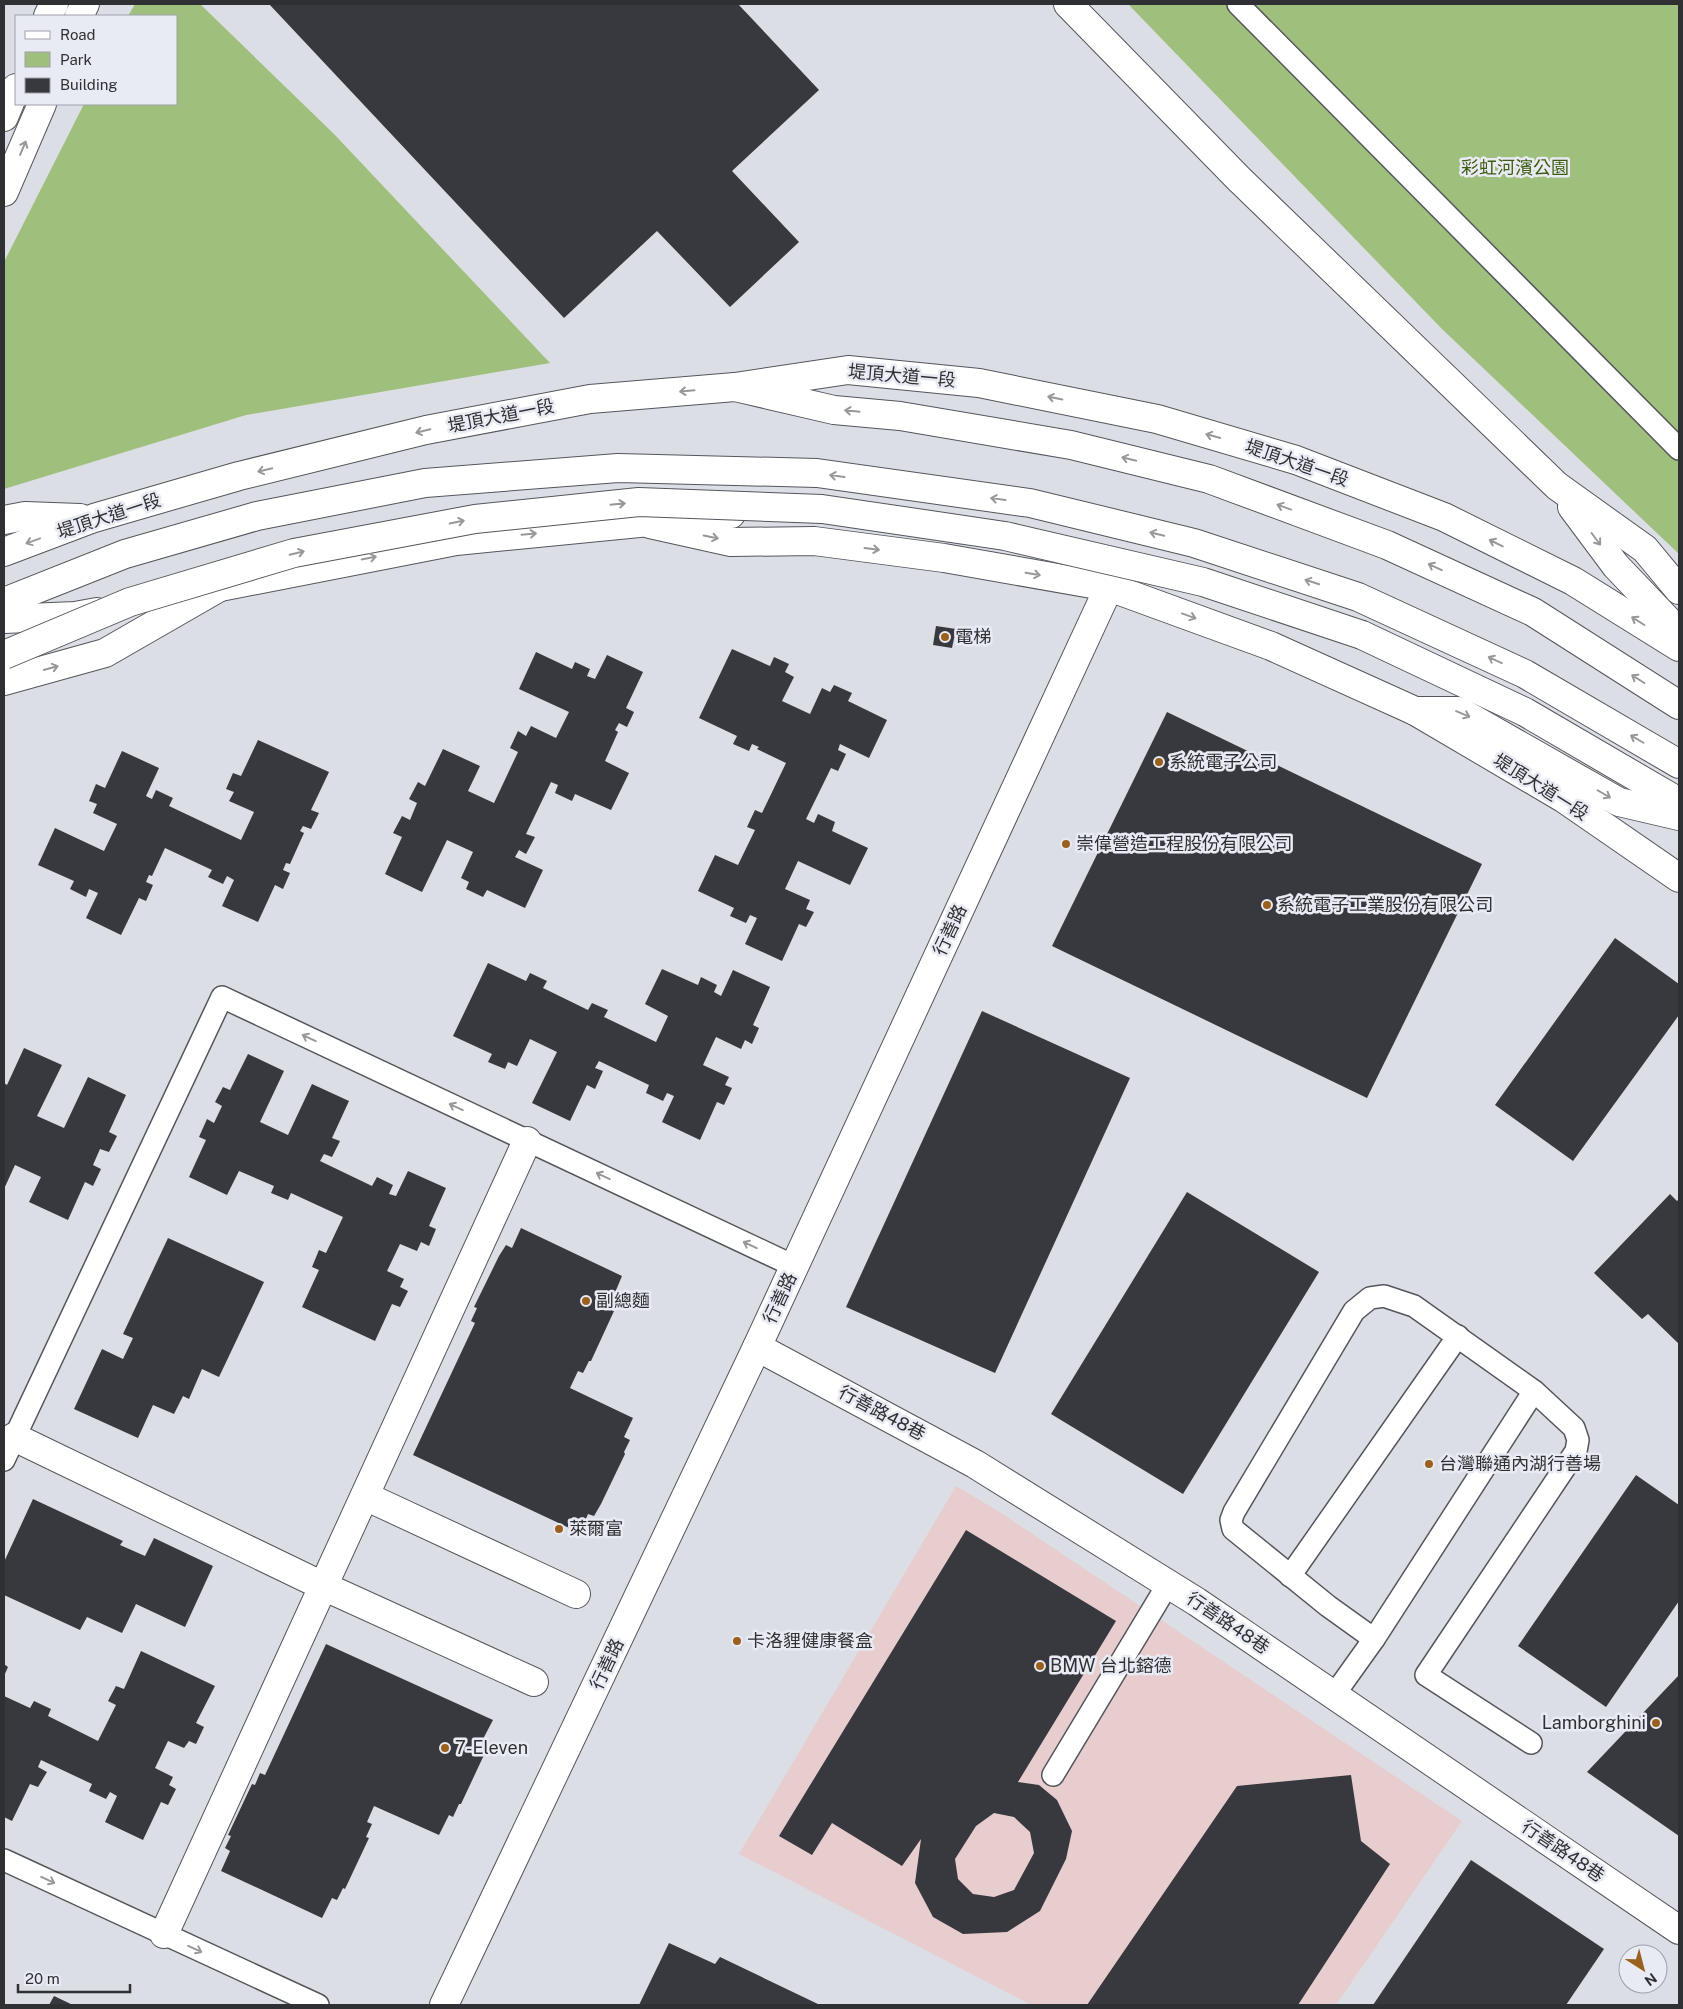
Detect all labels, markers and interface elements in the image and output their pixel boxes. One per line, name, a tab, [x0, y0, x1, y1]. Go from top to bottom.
legend	[15, 15, 178, 105]
text: Road	[60, 26, 96, 43]
text: Park	[60, 51, 92, 68]
text: Building	[60, 76, 118, 93]
one-way arrow	[18, 141, 28, 156]
park label: 彩虹河濱公園	[1461, 157, 1569, 178]
street label: 堤頂大道一段	[847, 360, 957, 391]
one-way arrow	[679, 386, 695, 396]
one-way arrow	[1048, 393, 1064, 402]
street label: 堤頂大道一段	[446, 395, 556, 436]
one-way arrow	[844, 407, 860, 416]
one-way arrow	[415, 427, 431, 436]
one-way arrow	[1206, 430, 1222, 440]
street label: 堤頂大道一段	[1243, 435, 1352, 490]
one-way arrow	[1121, 454, 1137, 463]
one-way arrow	[257, 466, 273, 475]
one-way arrow	[830, 470, 846, 480]
street label: 堤頂大道一段	[54, 489, 163, 542]
one-way arrow	[990, 494, 1006, 504]
one-way arrow	[610, 500, 626, 509]
one-way arrow	[1277, 502, 1292, 511]
one-way arrow	[448, 517, 464, 527]
one-way arrow	[521, 529, 537, 539]
one-way arrow	[1149, 529, 1165, 538]
one-way arrow	[1591, 532, 1601, 546]
one-way arrow	[702, 533, 718, 543]
one-way arrow	[25, 537, 41, 546]
one-way arrow	[1489, 537, 1504, 547]
one-way arrow	[864, 544, 880, 554]
one-way arrow	[289, 548, 305, 557]
one-way arrow	[360, 553, 376, 562]
one-way arrow	[1428, 561, 1443, 571]
one-way arrow	[1025, 569, 1041, 579]
one-way arrow	[1304, 577, 1320, 586]
one-way arrow	[1181, 612, 1196, 621]
one-way arrow	[1631, 616, 1645, 626]
place label: 電梯	[955, 626, 991, 647]
marker: 電梯	[939, 631, 951, 643]
one-way arrow	[1488, 655, 1503, 664]
one-way arrow	[42, 663, 58, 672]
one-way arrow	[1631, 673, 1645, 684]
one-way arrow	[1455, 710, 1470, 720]
one-way arrow	[1630, 734, 1645, 744]
street label: 堤頂大道一段	[1490, 749, 1593, 824]
place label: 系統電子公司	[1169, 751, 1277, 772]
marker: 系統電子公司	[1153, 756, 1165, 768]
one-way arrow	[1597, 789, 1611, 799]
place label: 崇偉營造工程股份有限公司	[1076, 833, 1292, 854]
marker: 崇偉營造工程股份有限公司	[1060, 838, 1072, 850]
place label: 系統電子工業股份有限公司	[1277, 894, 1493, 915]
marker: 系統電子工業股份有限公司	[1261, 899, 1273, 911]
street label: 行善路	[929, 901, 970, 959]
one-way arrow	[302, 1033, 317, 1042]
one-way arrow	[449, 1102, 464, 1112]
one-way arrow	[596, 1171, 611, 1181]
one-way arrow	[743, 1240, 758, 1250]
street label: 行善路	[759, 1269, 800, 1327]
place label: 副總麵	[596, 1290, 650, 1311]
marker: 副總麵	[580, 1295, 592, 1307]
street label: 行善路48巷	[835, 1381, 929, 1444]
place label: 台灣聯通內湖行善場	[1439, 1453, 1601, 1474]
marker: 台灣聯通內湖行善場	[1423, 1458, 1435, 1470]
place label: 萊爾富	[569, 1518, 623, 1539]
marker: 萊爾富	[553, 1523, 565, 1535]
street label: 行善路48巷	[1183, 1587, 1274, 1658]
place label: 卡洛貍健康餐盒	[747, 1630, 873, 1651]
street label: 行善路	[586, 1635, 627, 1693]
marker: 卡洛貍健康餐盒	[731, 1635, 743, 1647]
place label: BMW 台北鎔德	[1050, 1655, 1172, 1676]
marker: BMW 台北鎔德	[1034, 1660, 1046, 1672]
place label: Lamborghini	[1542, 1712, 1646, 1733]
marker: Lamborghini	[1650, 1717, 1662, 1729]
place label: 7-Eleven	[455, 1737, 528, 1758]
marker: 7-Eleven	[439, 1742, 451, 1754]
street label: 行善路48巷	[1518, 1815, 1609, 1886]
one-way arrow	[40, 1876, 55, 1886]
one-way arrow	[187, 1944, 202, 1954]
north arrow	[1618, 1944, 1668, 1994]
scale bar	[18, 1962, 130, 1994]
text: 20 m	[25, 1970, 60, 1987]
text: N	[1642, 1970, 1660, 1989]

